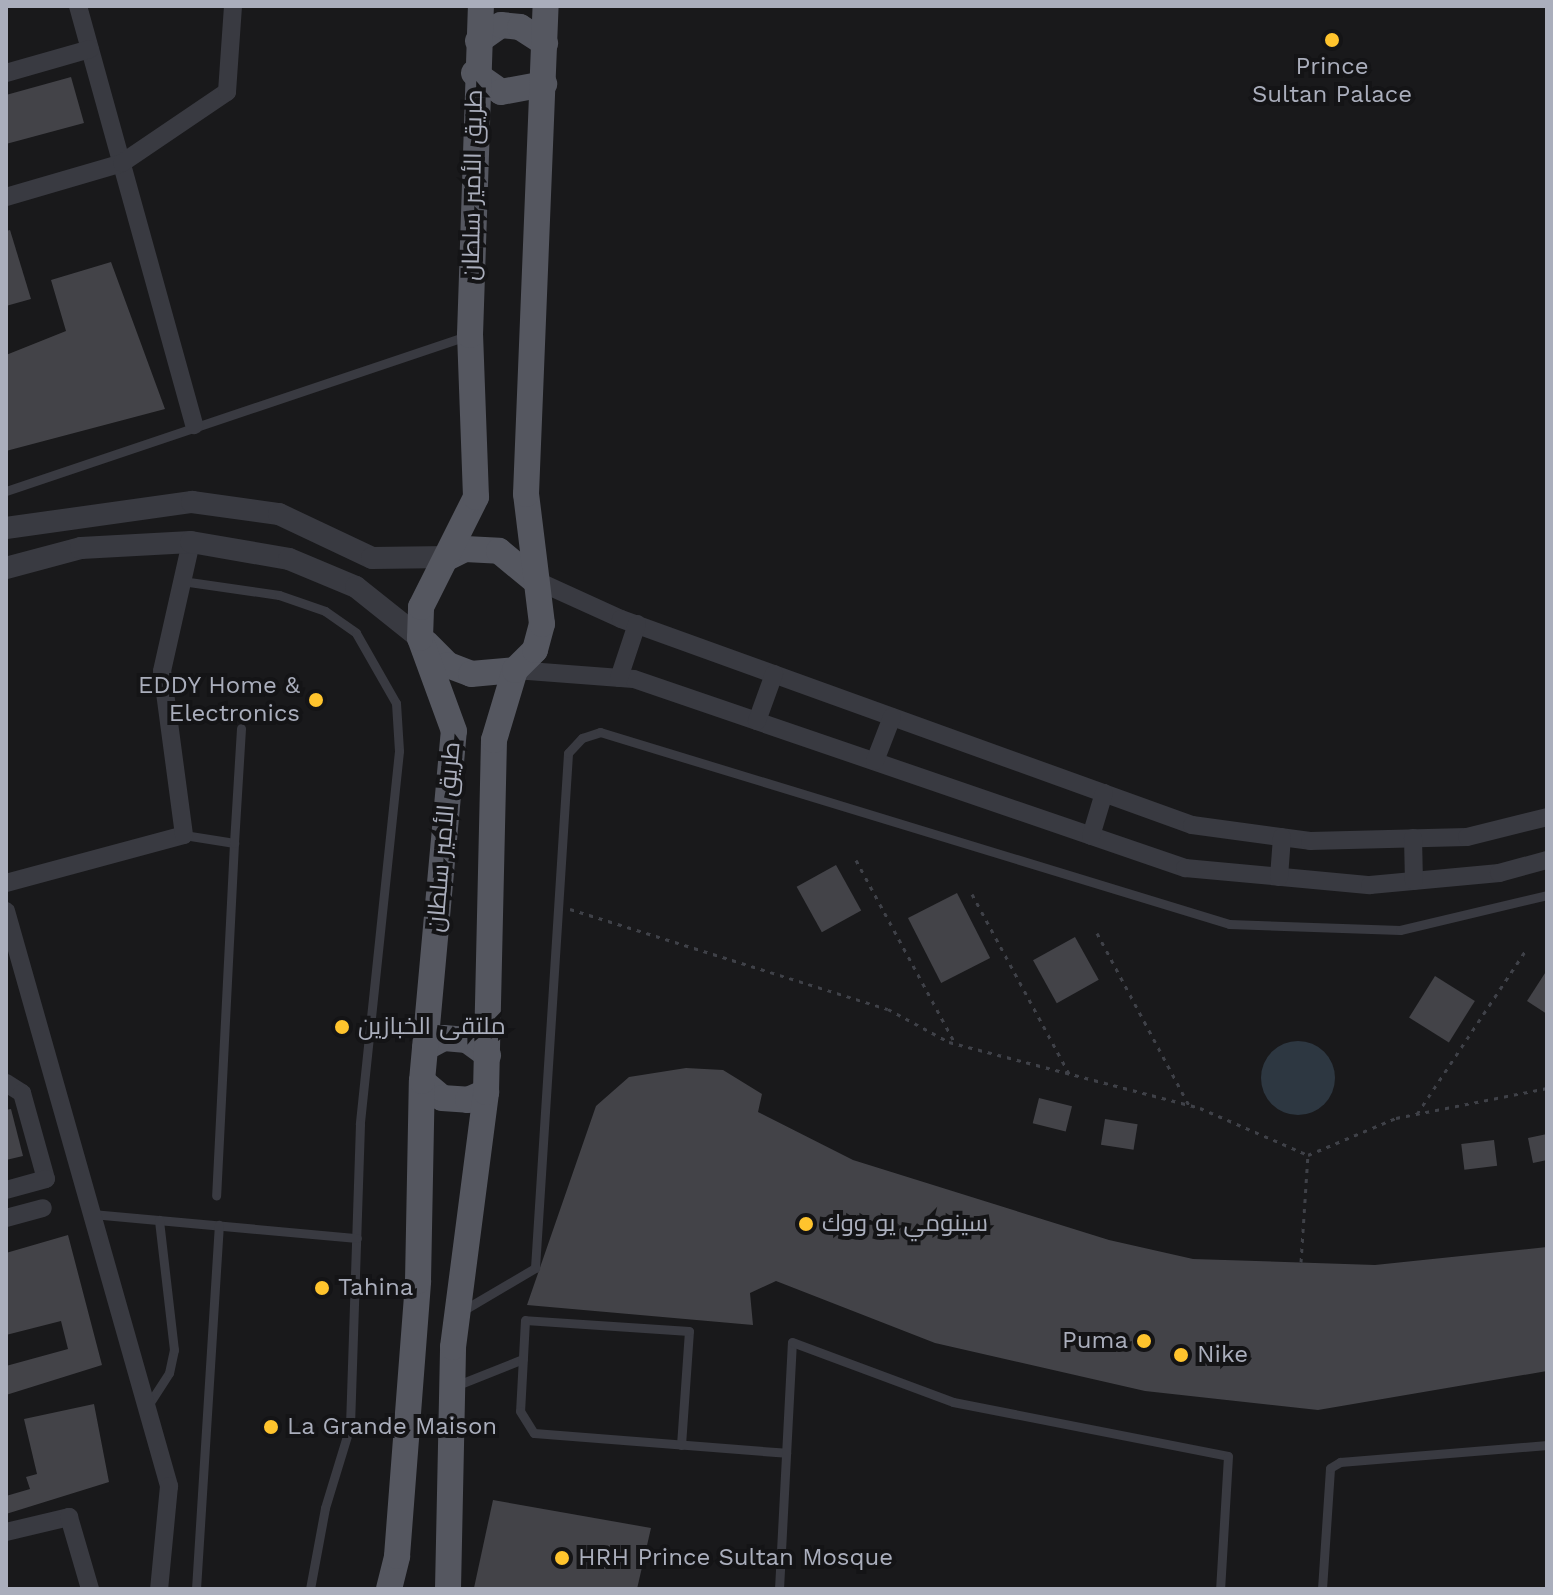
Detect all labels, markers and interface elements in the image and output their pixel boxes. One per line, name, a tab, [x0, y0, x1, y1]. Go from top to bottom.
marker: Prince Sultan Palace	[1323, 31, 1341, 49]
place label: Prince Sultan Palace	[1252, 53, 1412, 109]
street label: طريق الأمير سلطان	[457, 89, 489, 281]
place label: EDDY Home & Electronics	[137, 672, 300, 728]
marker: EDDY Home & Electronics	[307, 691, 325, 709]
street label: طريق الأمير سلطان	[421, 741, 467, 933]
place label: ملتقى الخبازين	[358, 1013, 506, 1041]
marker: ملتقى الخبازين	[333, 1018, 351, 1036]
place label: سينومي يو ووك	[822, 1210, 988, 1238]
marker: سينومي يو ووك	[797, 1215, 815, 1233]
place label: Tahina	[338, 1274, 413, 1302]
marker: Tahina	[313, 1279, 331, 1297]
place label: Puma	[1062, 1327, 1128, 1355]
marker: Puma	[1135, 1332, 1153, 1350]
place label: Nike	[1197, 1341, 1248, 1369]
marker: Nike	[1172, 1346, 1190, 1364]
place label: La Grande Maison	[287, 1413, 498, 1441]
marker: La Grande Maison	[262, 1418, 280, 1436]
place label: HRH Prince Sultan Mosque	[578, 1544, 893, 1572]
marker: HRH Prince Sultan Mosque	[553, 1549, 571, 1567]

